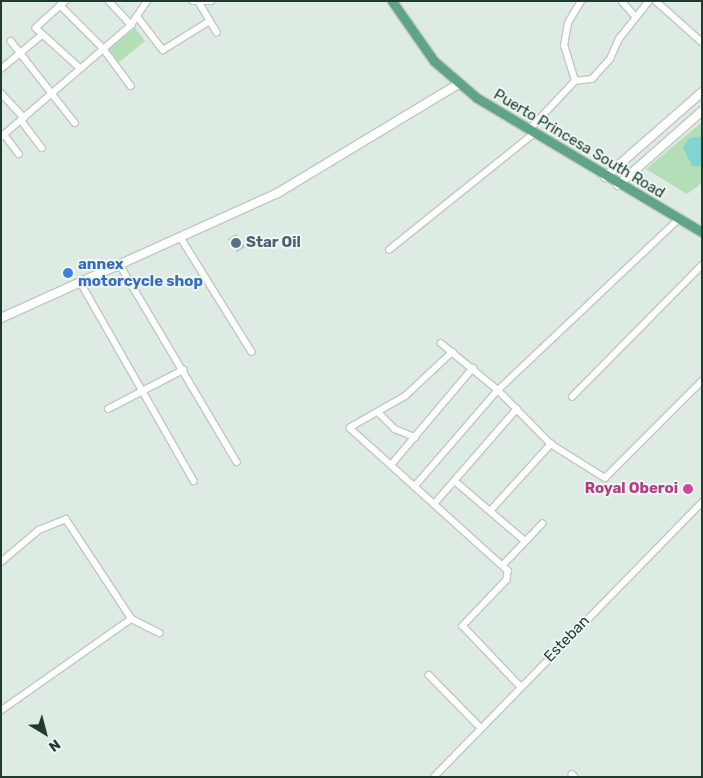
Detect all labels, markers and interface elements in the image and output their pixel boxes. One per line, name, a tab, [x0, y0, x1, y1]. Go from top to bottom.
street label: Puerto Princesa South Road	[490, 86, 668, 202]
place label: Star Oil	[246, 234, 301, 252]
marker: Star Oil	[230, 237, 242, 249]
place label: annex motorcycle shop	[78, 255, 203, 290]
marker: annex motorcycle shop	[62, 267, 74, 279]
place label: Royal Oberoi	[585, 480, 678, 498]
marker: Royal Oberoi	[682, 483, 694, 495]
street label: Esteban	[541, 612, 593, 666]
north arrow	[20, 708, 70, 758]
text: N	[45, 736, 63, 755]

